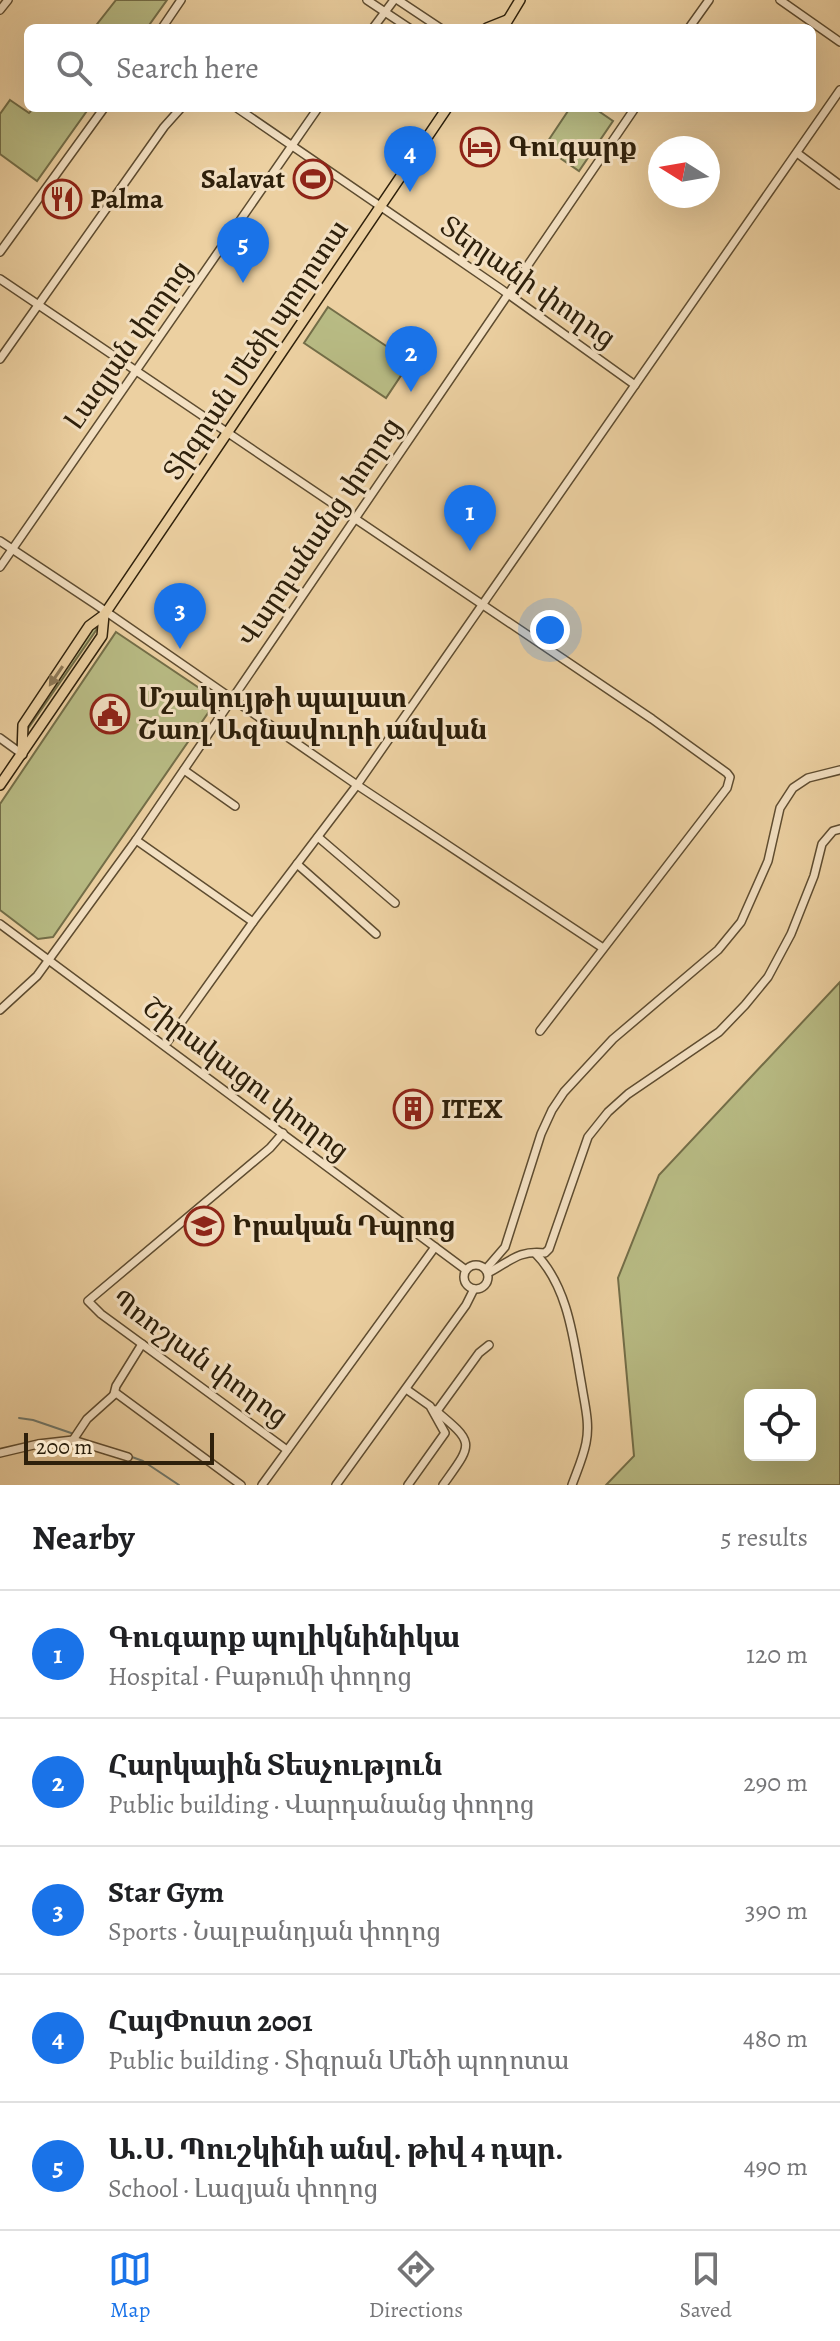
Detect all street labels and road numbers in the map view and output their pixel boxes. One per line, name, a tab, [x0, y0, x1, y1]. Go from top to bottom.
street label: Տերյանի փողոց	[433, 207, 623, 357]
street label: Տիգրան Մեծի պողոտա	[155, 212, 357, 488]
street label: Լազյան փողոց	[55, 253, 201, 437]
street label: Վարդանանց փողոց	[228, 410, 410, 654]
street label: Շիրակացու փողոց	[135, 989, 357, 1169]
street label: Պռոշյան փողոց	[104, 1281, 296, 1435]

